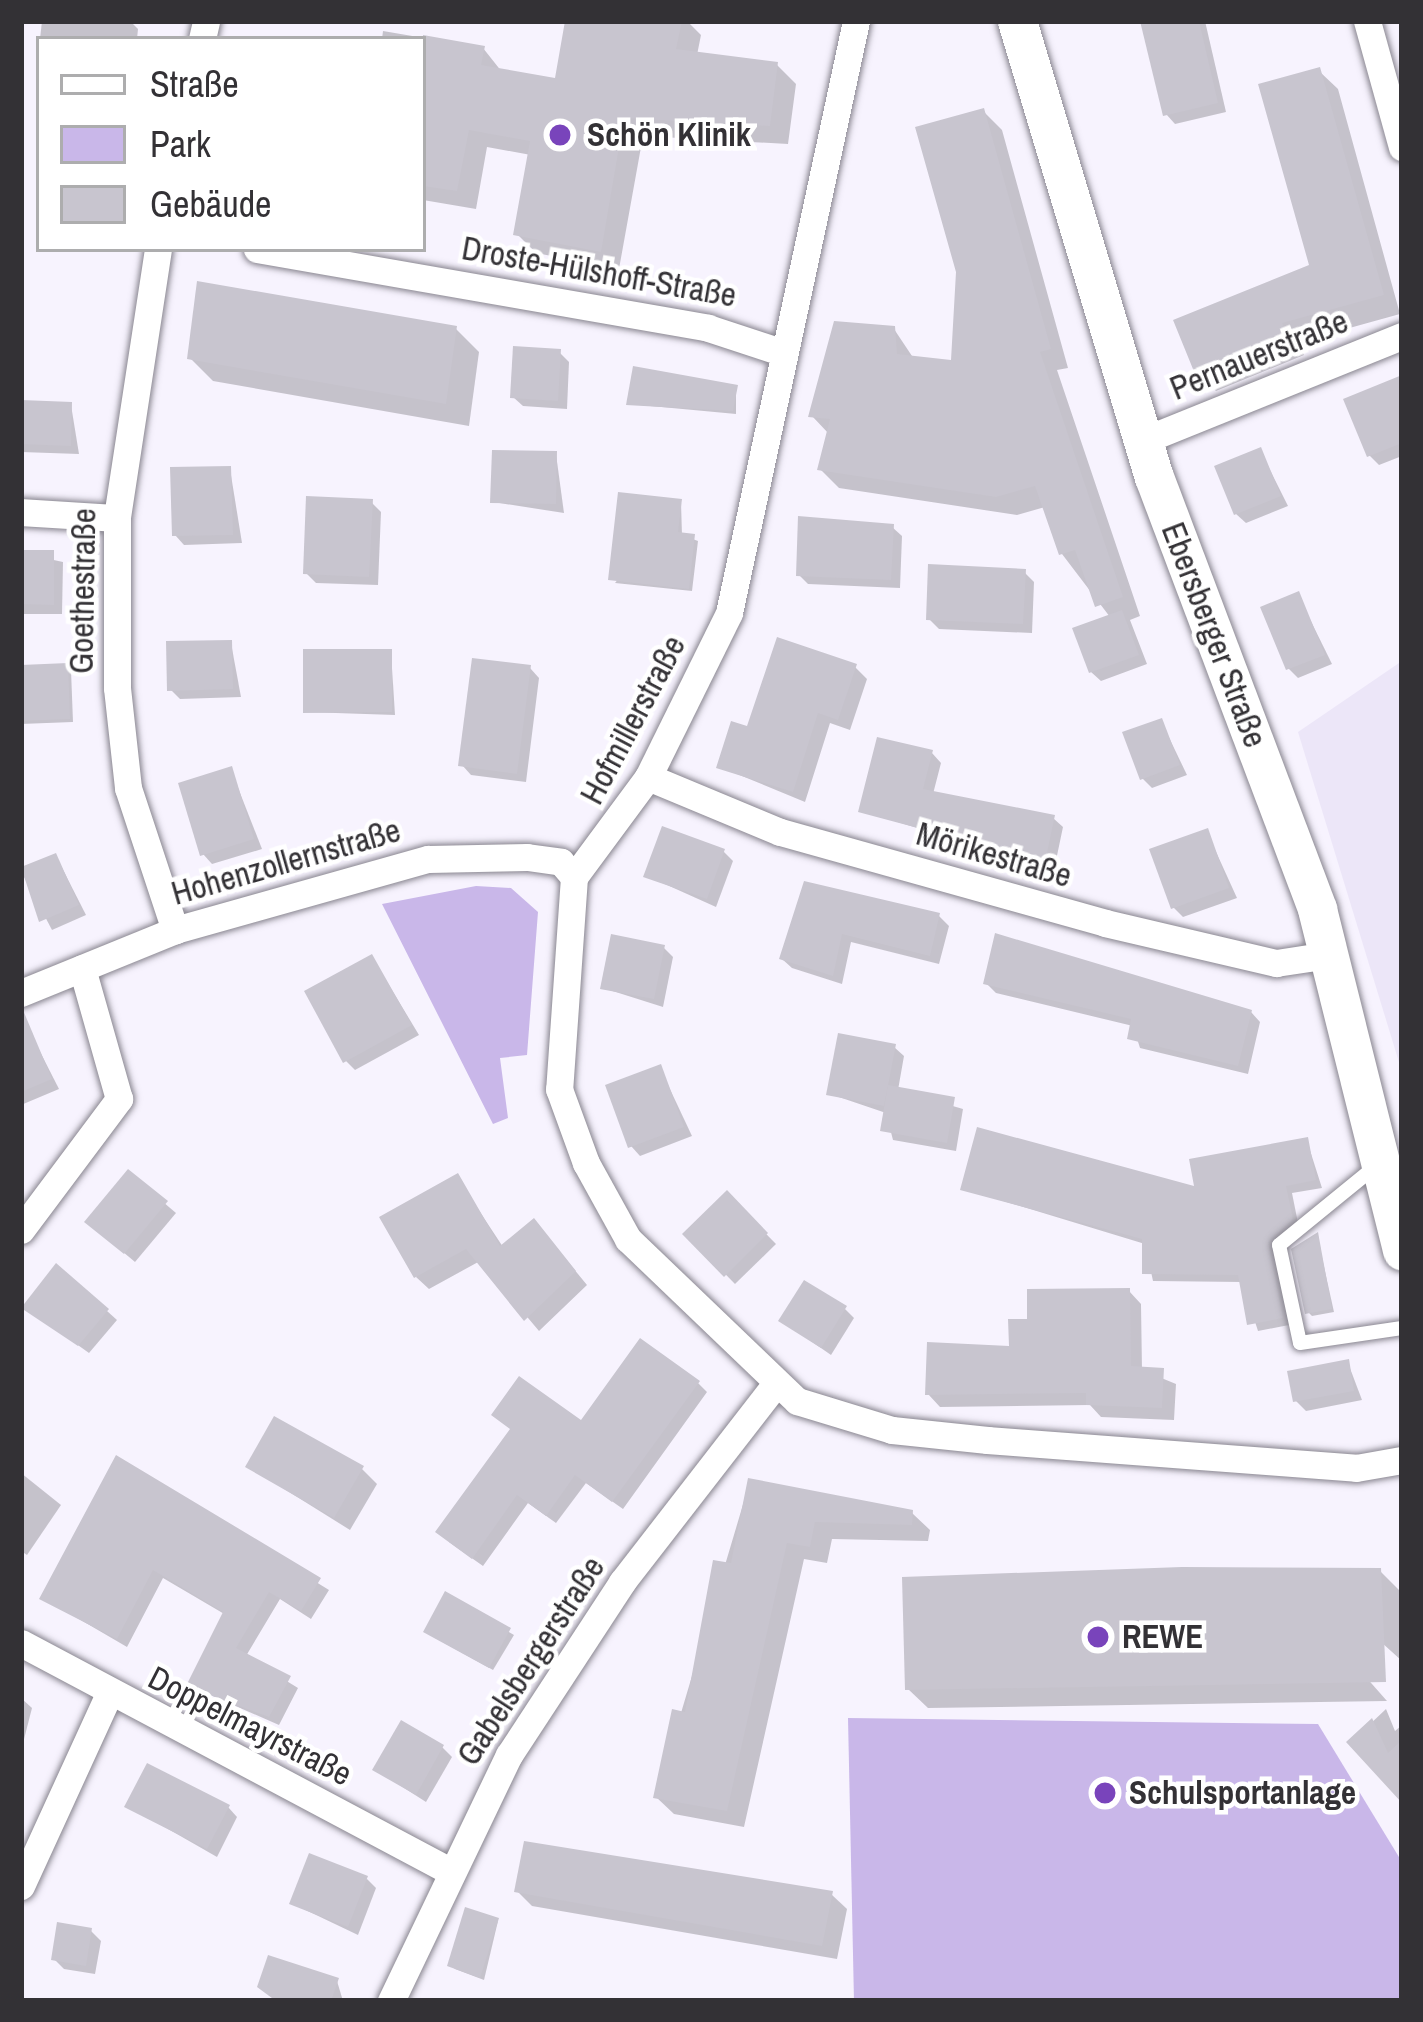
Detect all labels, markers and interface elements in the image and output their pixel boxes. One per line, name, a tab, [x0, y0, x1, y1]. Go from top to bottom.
legend	[36, 36, 426, 252]
text: Straße	[150, 60, 239, 108]
place label: Schön Klinik	[587, 115, 751, 155]
marker: Schön Klinik	[544, 119, 576, 151]
text: Park	[150, 120, 211, 168]
text: Gebäude	[150, 180, 271, 228]
street label: Droste-Hülshoff-Straße	[459, 228, 739, 316]
street label: Pernauerstraße	[1164, 301, 1354, 409]
street label: Goethestraße	[62, 508, 104, 674]
street label: Ebersberger Straße	[1153, 517, 1275, 753]
street label: Hofmillerstraße	[572, 629, 694, 811]
street label: Hohenzollernstraße	[167, 810, 405, 914]
street label: Mörikestraße	[912, 814, 1076, 896]
street label: Gabelsbergerstraße	[449, 1549, 613, 1773]
place label: REWE	[1122, 1617, 1203, 1657]
marker: REWE	[1085, 1624, 1111, 1650]
street label: Doppelmayrstraße	[142, 1658, 358, 1794]
place label: Schulsportanlage	[1129, 1773, 1356, 1813]
marker: Schulsportanlage	[1092, 1780, 1118, 1806]

